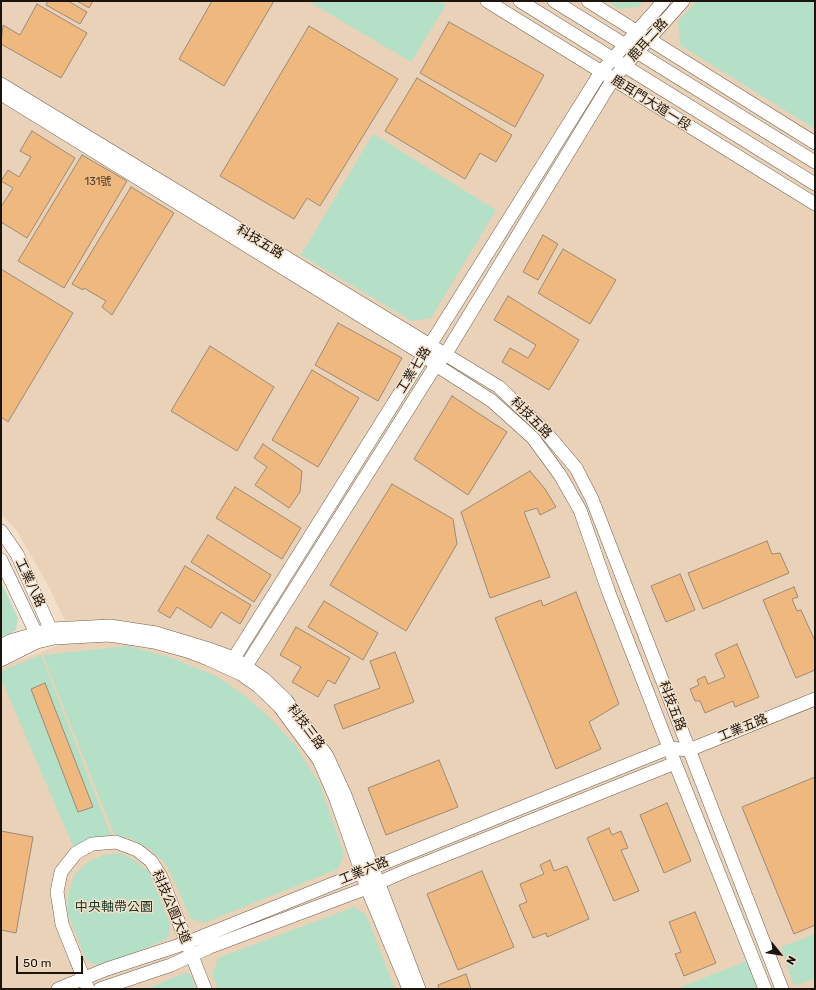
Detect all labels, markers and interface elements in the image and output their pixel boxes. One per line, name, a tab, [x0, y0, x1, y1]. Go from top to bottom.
street label: 鹿耳二路	[625, 15, 671, 65]
street label: 鹿耳門大道一段	[608, 72, 694, 134]
house number: 131號	[85, 175, 111, 189]
street label: 科技五路	[234, 222, 286, 262]
street label: 工業七路	[394, 344, 434, 396]
street label: 科技五路	[507, 394, 555, 442]
street label: 工業八路	[12, 556, 48, 610]
street label: 科技五路	[655, 679, 689, 733]
street label: 科技三路	[284, 702, 328, 752]
street label: 工業五路	[716, 711, 770, 745]
street label: 工業六路	[337, 854, 391, 888]
street label: 科技公園大道	[149, 868, 193, 946]
park label: 中央軸帶公園	[75, 899, 153, 915]
north arrow	[760, 934, 800, 974]
scale bar	[18, 948, 85, 974]
text: N	[783, 954, 798, 967]
text: 50 m	[23, 956, 51, 970]

